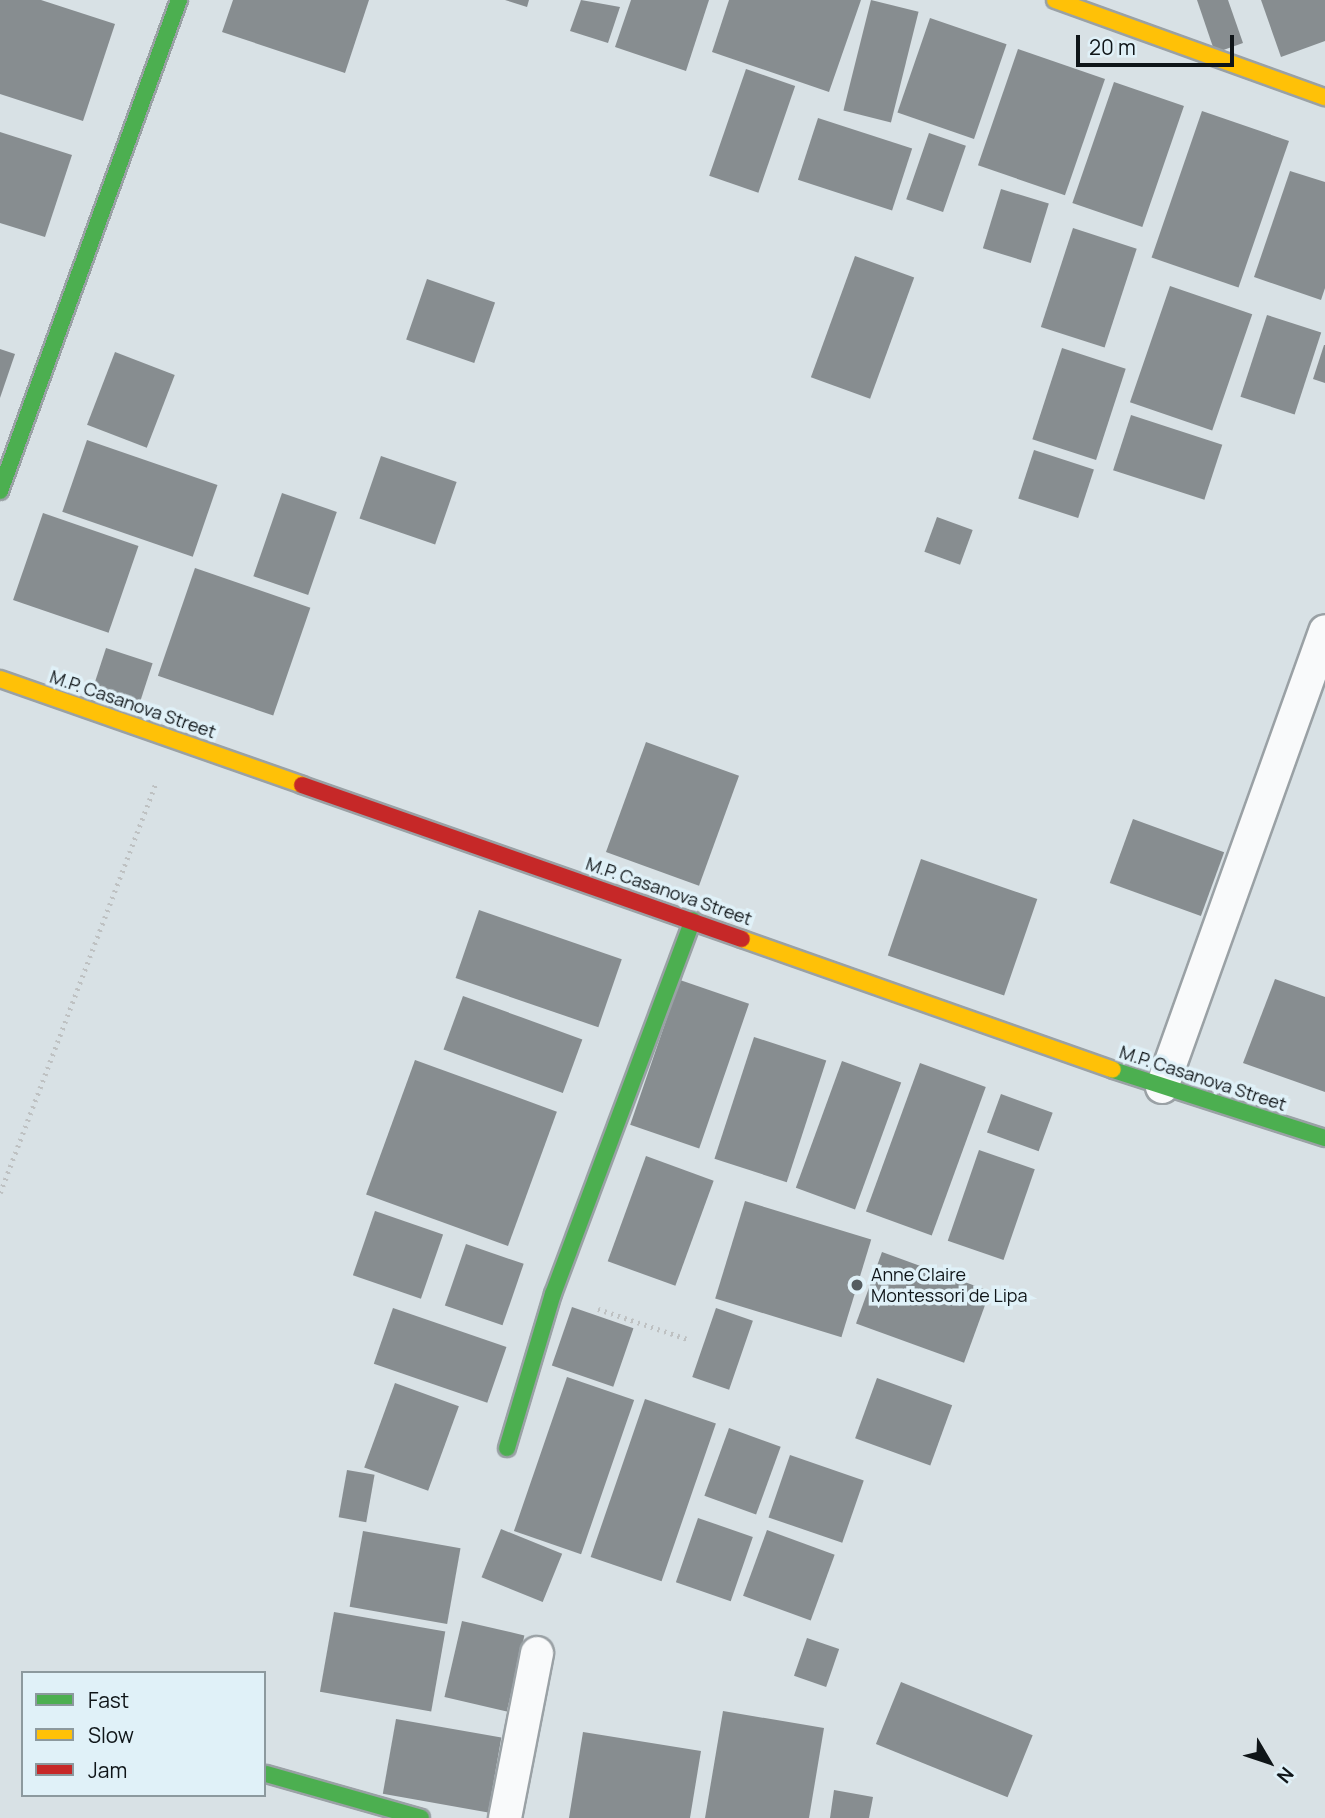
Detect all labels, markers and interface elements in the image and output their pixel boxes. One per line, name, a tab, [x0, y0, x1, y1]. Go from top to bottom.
scale bar	[1080, 21, 1238, 65]
text: 20 m	[1089, 33, 1136, 61]
street label: M.P. Casanova Street	[47, 665, 219, 743]
street label: M.P. Casanova Street	[583, 852, 755, 930]
street label: M.P. Casanova Street	[1117, 1041, 1289, 1115]
place label: Anne Claire Montessori de Lipa	[871, 1264, 1028, 1306]
marker: Anne Claire Montessori de Lipa	[849, 1277, 865, 1293]
legend	[21, 1671, 266, 1797]
text: Fast	[88, 1686, 129, 1714]
text: Slow	[88, 1721, 134, 1749]
north arrow	[1234, 1727, 1304, 1797]
text: Jam	[88, 1756, 127, 1784]
text: N	[1271, 1762, 1300, 1789]

